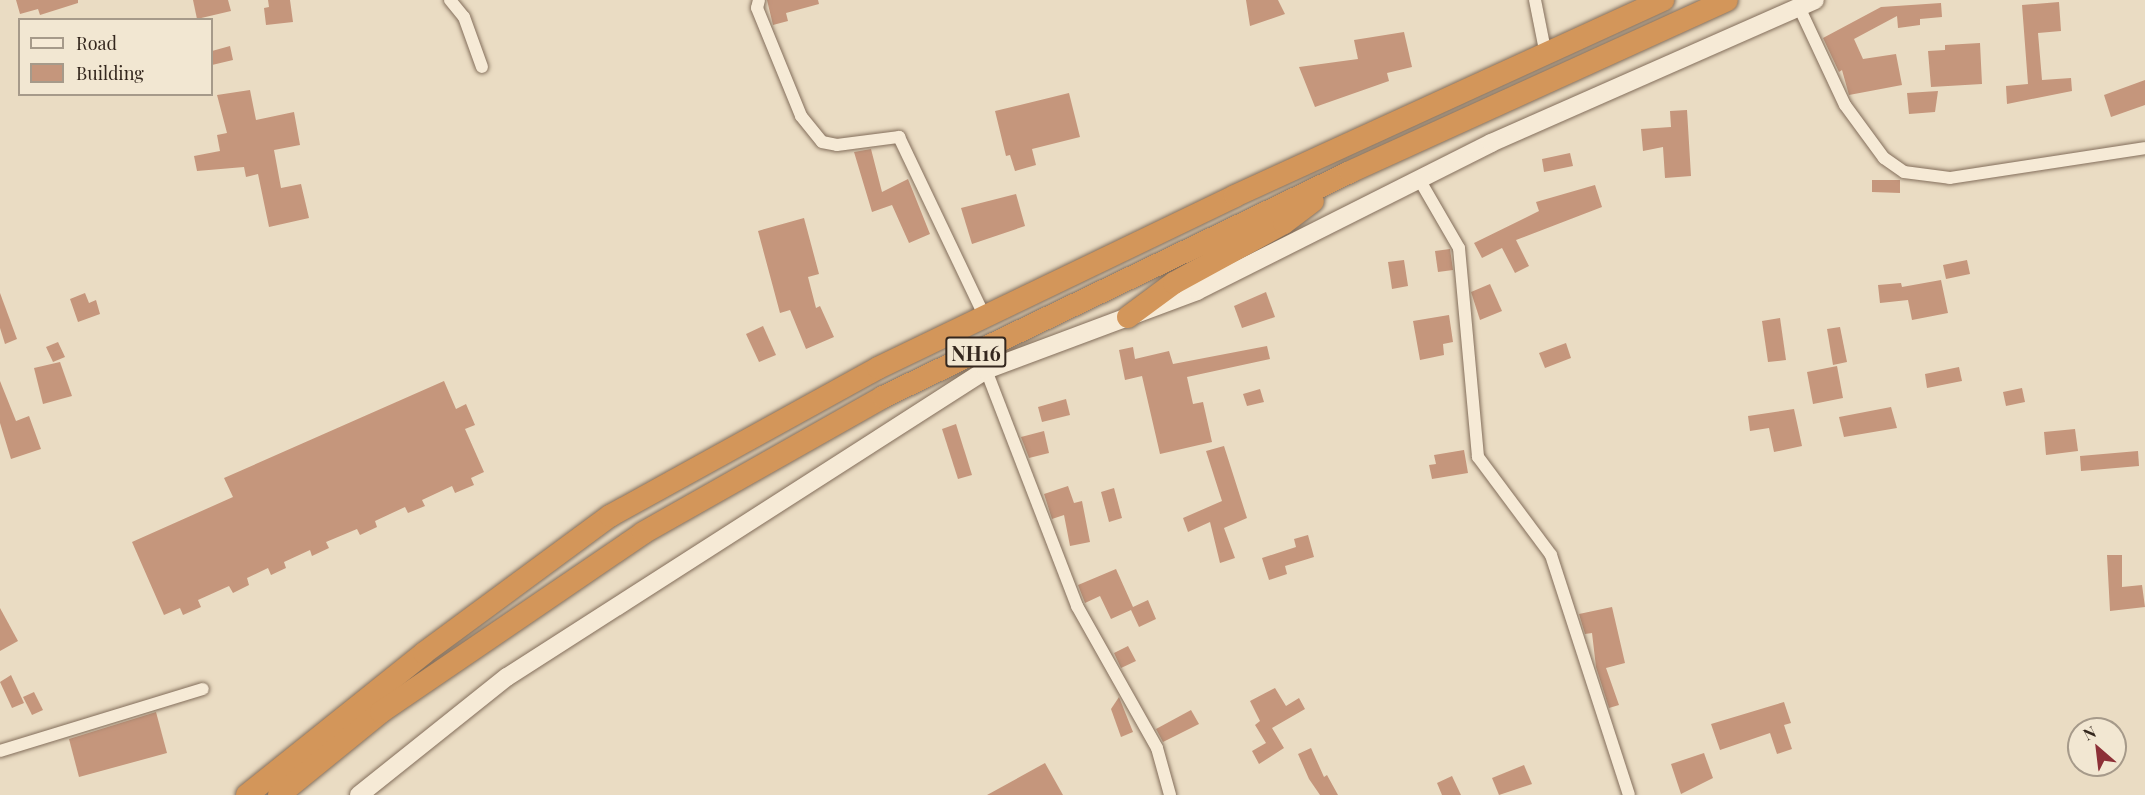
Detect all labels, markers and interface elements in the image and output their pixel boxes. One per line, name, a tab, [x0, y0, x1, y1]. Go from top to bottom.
legend	[18, 18, 213, 96]
text: Road	[76, 31, 117, 55]
text: Building	[76, 61, 144, 85]
road number: NH16	[944, 335, 1008, 369]
north arrow	[2067, 717, 2127, 777]
text: N	[2079, 720, 2099, 744]

